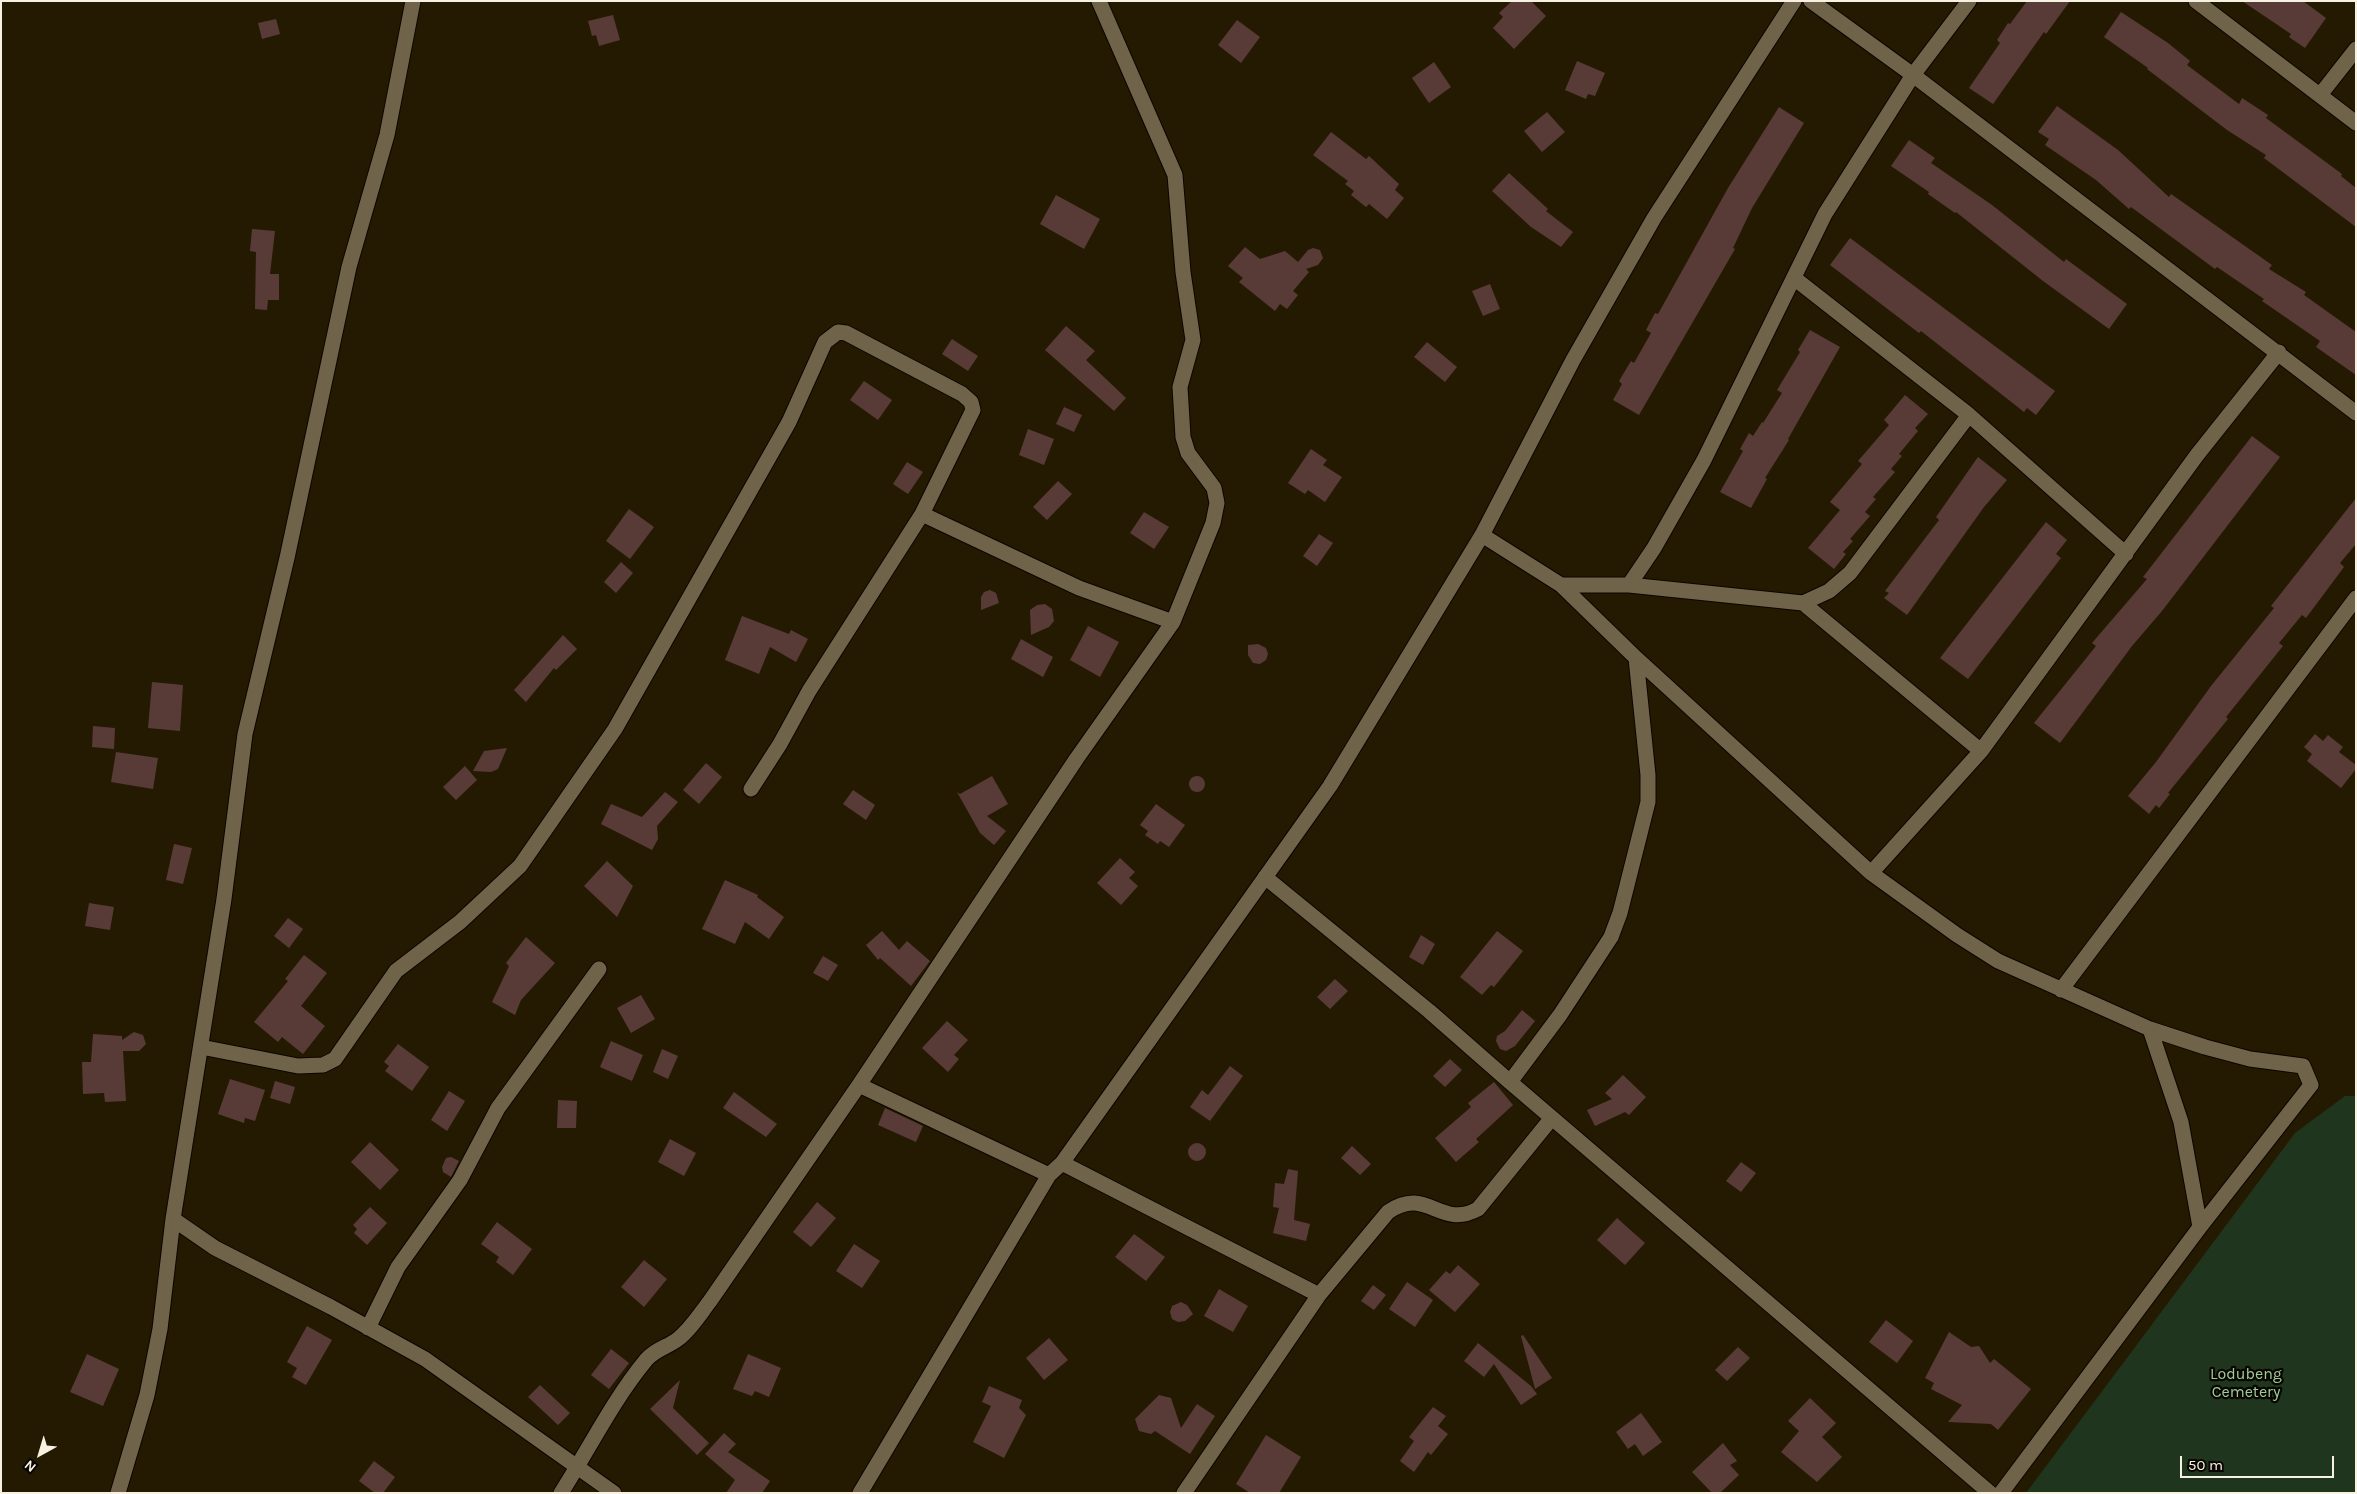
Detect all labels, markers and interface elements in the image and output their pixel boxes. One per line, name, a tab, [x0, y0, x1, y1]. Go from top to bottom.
park label: Lodubeng Cemetery	[2210, 1364, 2282, 1402]
north arrow	[15, 1429, 65, 1479]
scale bar	[2182, 1446, 2336, 1478]
text: N	[21, 1456, 40, 1476]
text: 50 m	[2188, 1456, 2223, 1474]

